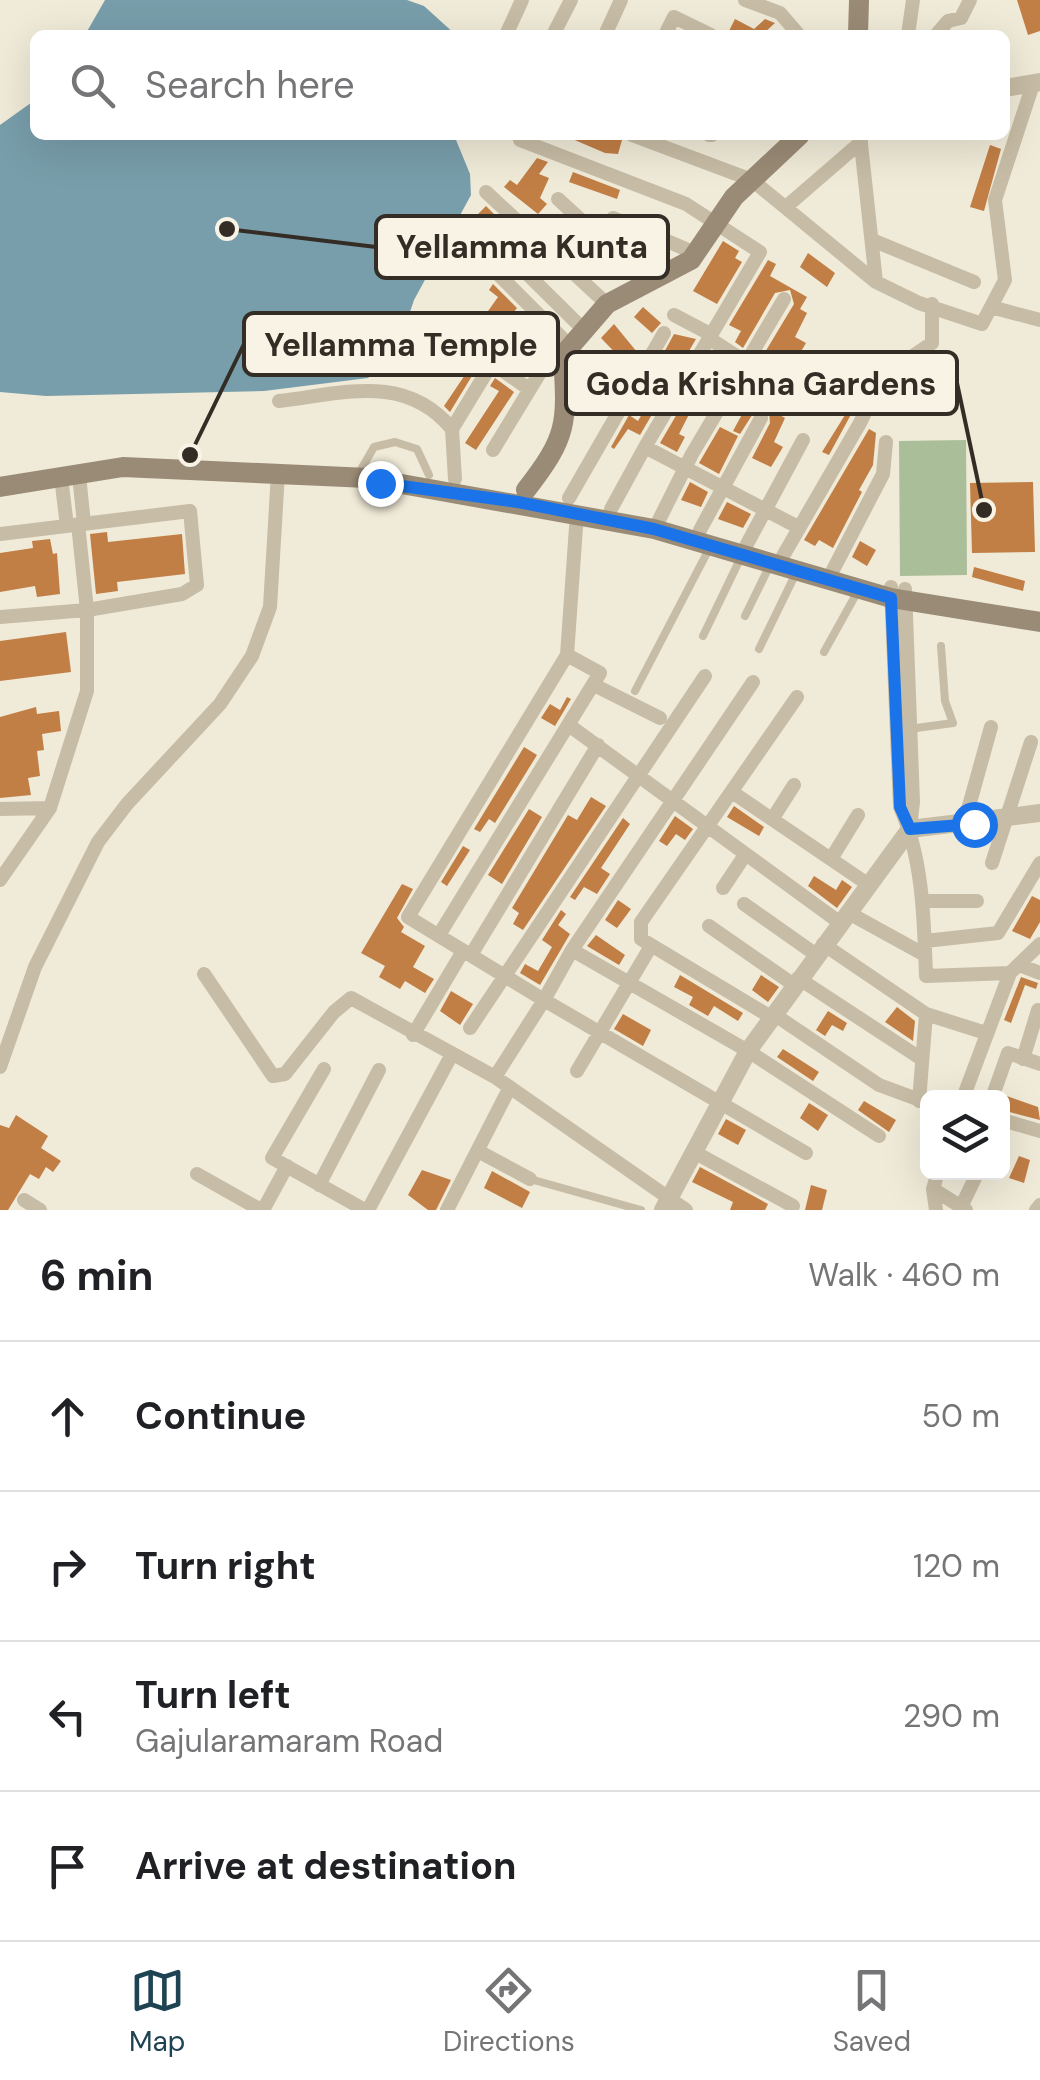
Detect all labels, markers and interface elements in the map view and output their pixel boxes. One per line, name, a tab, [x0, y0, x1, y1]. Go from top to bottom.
search box	[30, 30, 1010, 140]
icon: search	[65, 58, 120, 113]
text: Search here	[145, 60, 355, 110]
callout: Yellamma Kunta	[376, 216, 668, 278]
text: Yellamma Kunta	[396, 226, 648, 268]
callout: Yellamma Temple	[244, 313, 558, 375]
text: Yellamma Temple	[264, 324, 538, 366]
callout: Goda Krishna Gardens	[566, 352, 957, 414]
text: Goda Krishna Gardens	[586, 363, 936, 405]
route end	[358, 461, 404, 507]
route start	[952, 802, 998, 848]
map controls	[920, 1090, 1010, 1180]
button: layers	[920, 1090, 1010, 1180]
text: 6 min	[40, 1248, 153, 1303]
text: Walk · 460 m	[808, 1254, 1000, 1296]
icon: ahead	[40, 1389, 95, 1444]
text: Continue	[135, 1391, 306, 1441]
text: 50 m	[922, 1395, 1000, 1437]
icon: right	[40, 1539, 95, 1594]
text: Turn right	[135, 1541, 316, 1591]
text: 120 m	[913, 1545, 1000, 1587]
text: Turn left	[135, 1670, 291, 1720]
icon: left	[40, 1689, 95, 1744]
text: 290 m	[903, 1695, 1000, 1737]
text: Gajularamaram Road	[135, 1720, 443, 1762]
icon: arrive	[40, 1839, 95, 1894]
text: Arrive at destination	[135, 1841, 517, 1891]
tab: Map	[129, 1963, 185, 2060]
tab: Directions	[443, 1963, 575, 2060]
tab: Saved	[833, 1963, 911, 2060]

